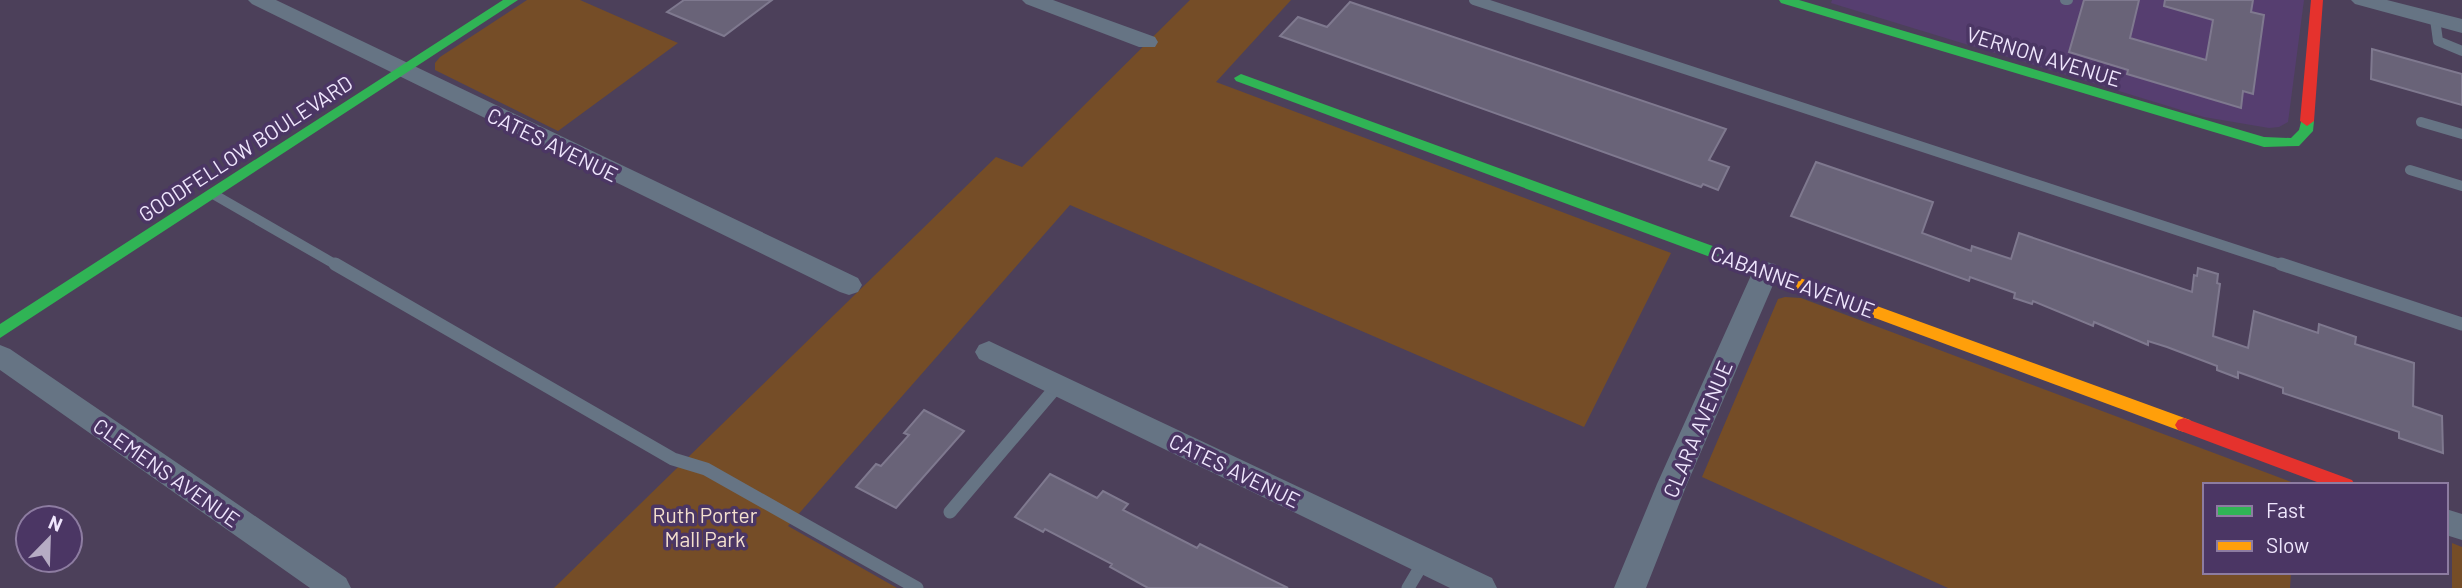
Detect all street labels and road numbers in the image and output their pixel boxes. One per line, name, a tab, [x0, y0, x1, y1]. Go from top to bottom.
street label: VERNON AVENUE	[1964, 21, 2124, 91]
street label: GOODFELLOW BOULEVARD	[133, 70, 357, 226]
street label: CATES AVENUE	[484, 102, 622, 186]
street label: CABANNE AVENUE	[1708, 240, 1878, 322]
street label: CLARA AVENUE	[1657, 357, 1737, 501]
street label: CLEMENS AVENUE	[89, 412, 245, 532]
street label: CATES AVENUE	[1166, 428, 1304, 512]

